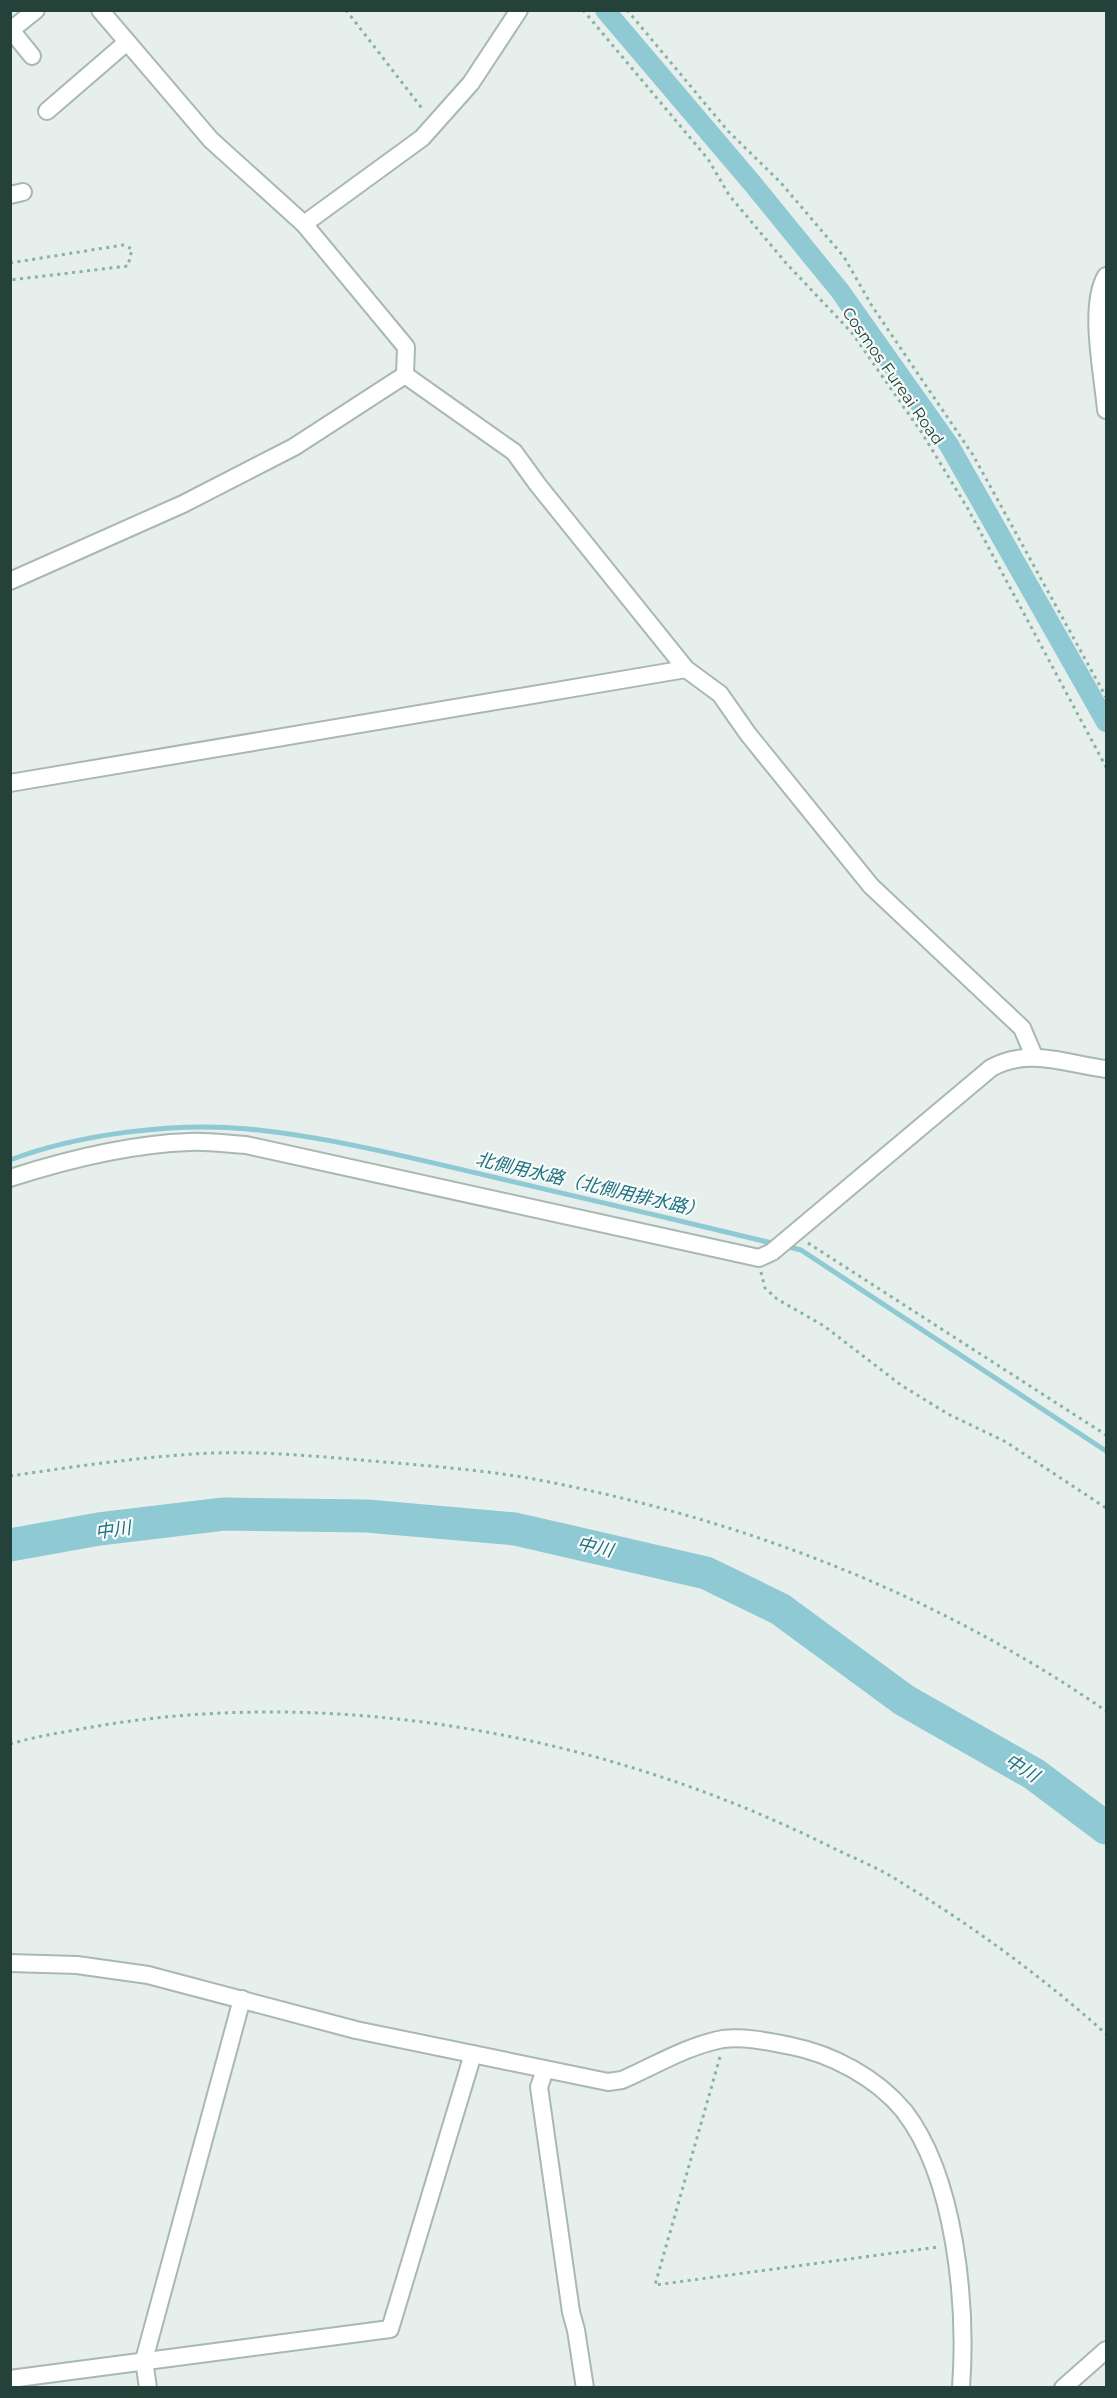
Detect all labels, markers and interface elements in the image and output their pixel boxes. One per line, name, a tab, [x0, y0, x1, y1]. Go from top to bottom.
street label: Cosmos Fureai Road	[838, 303, 948, 449]
water label: 北側用水路（北側用排水路）	[474, 1148, 706, 1222]
water label: 中川	[94, 1516, 134, 1543]
water label: 中川	[575, 1532, 617, 1562]
water label: 中川	[1001, 1749, 1045, 1788]

